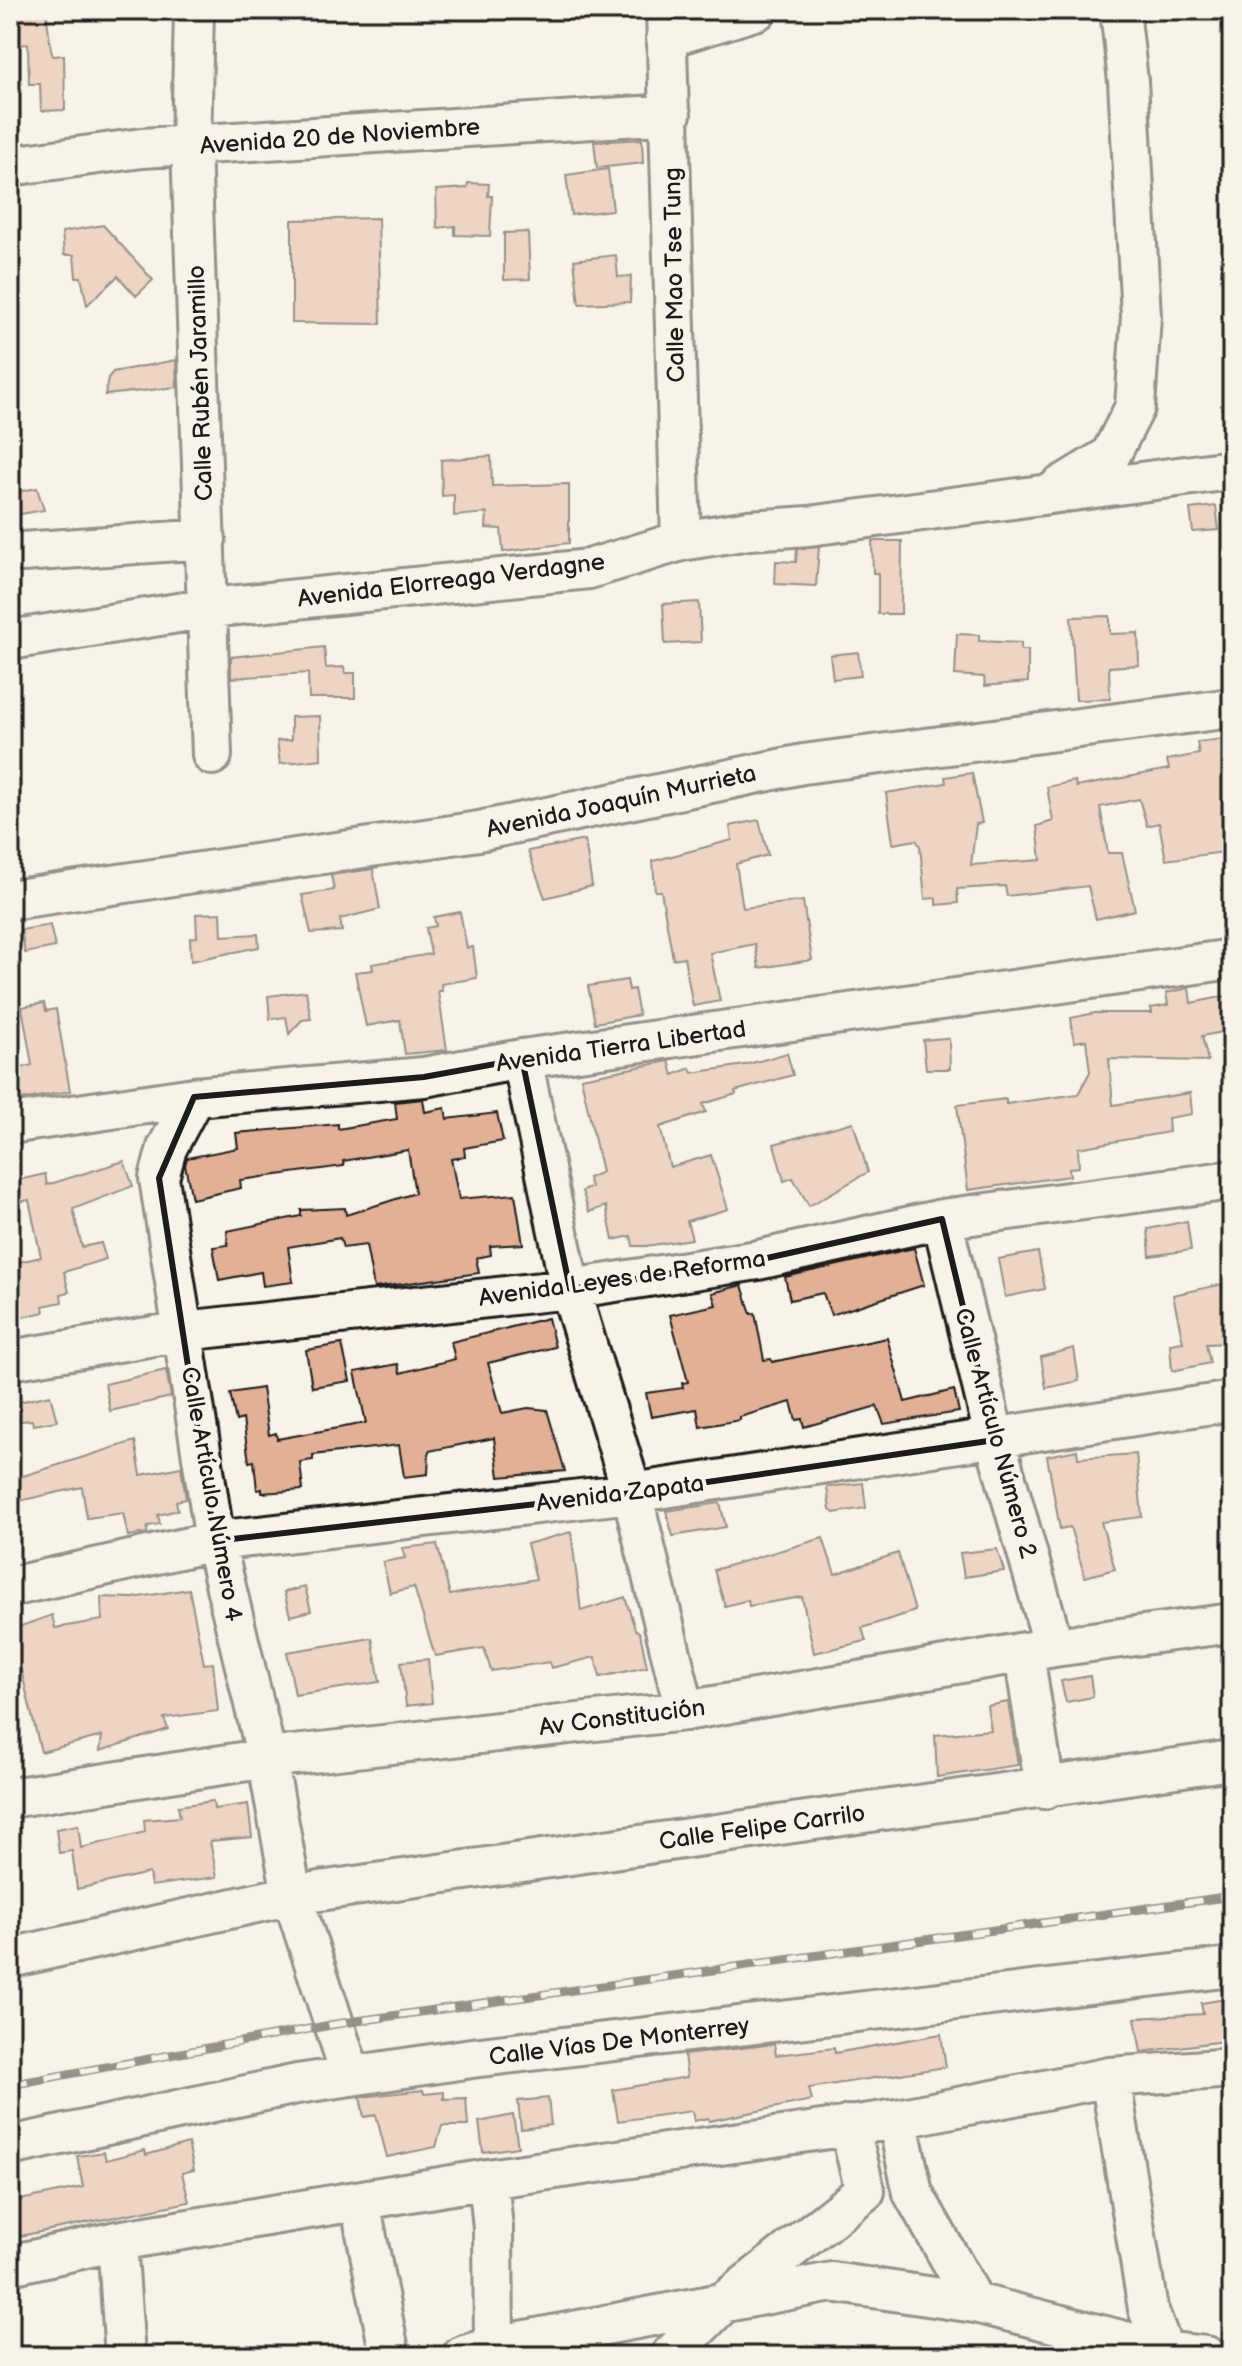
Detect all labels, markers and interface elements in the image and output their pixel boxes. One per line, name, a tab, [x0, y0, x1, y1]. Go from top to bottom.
street label: Avenida 20 de Noviembre	[199, 112, 481, 161]
street label: Calle Mao Tse Tung	[658, 167, 691, 383]
street label: Calle Rubén Jaramillo	[182, 265, 219, 501]
street label: Avenida Elorreaga Verdagne	[296, 547, 606, 614]
street label: Avenida Joaquín Murrieta	[484, 759, 759, 844]
street label: Avenida Tierra Libertad	[494, 1015, 748, 1078]
street label: Avenida Leyes de Reforma	[477, 1244, 767, 1313]
street label: Calle Artículo Número 2	[948, 1305, 1043, 1561]
street label: Calle Artículo Número 4	[175, 1364, 248, 1624]
street label: Avenida Zapata	[535, 1469, 705, 1518]
street label: Av Constitución	[537, 1693, 707, 1742]
street label: Calle Felipe Carrilo	[657, 1799, 867, 1856]
street label: Calle Vías De Monterrey	[487, 2011, 751, 2072]

